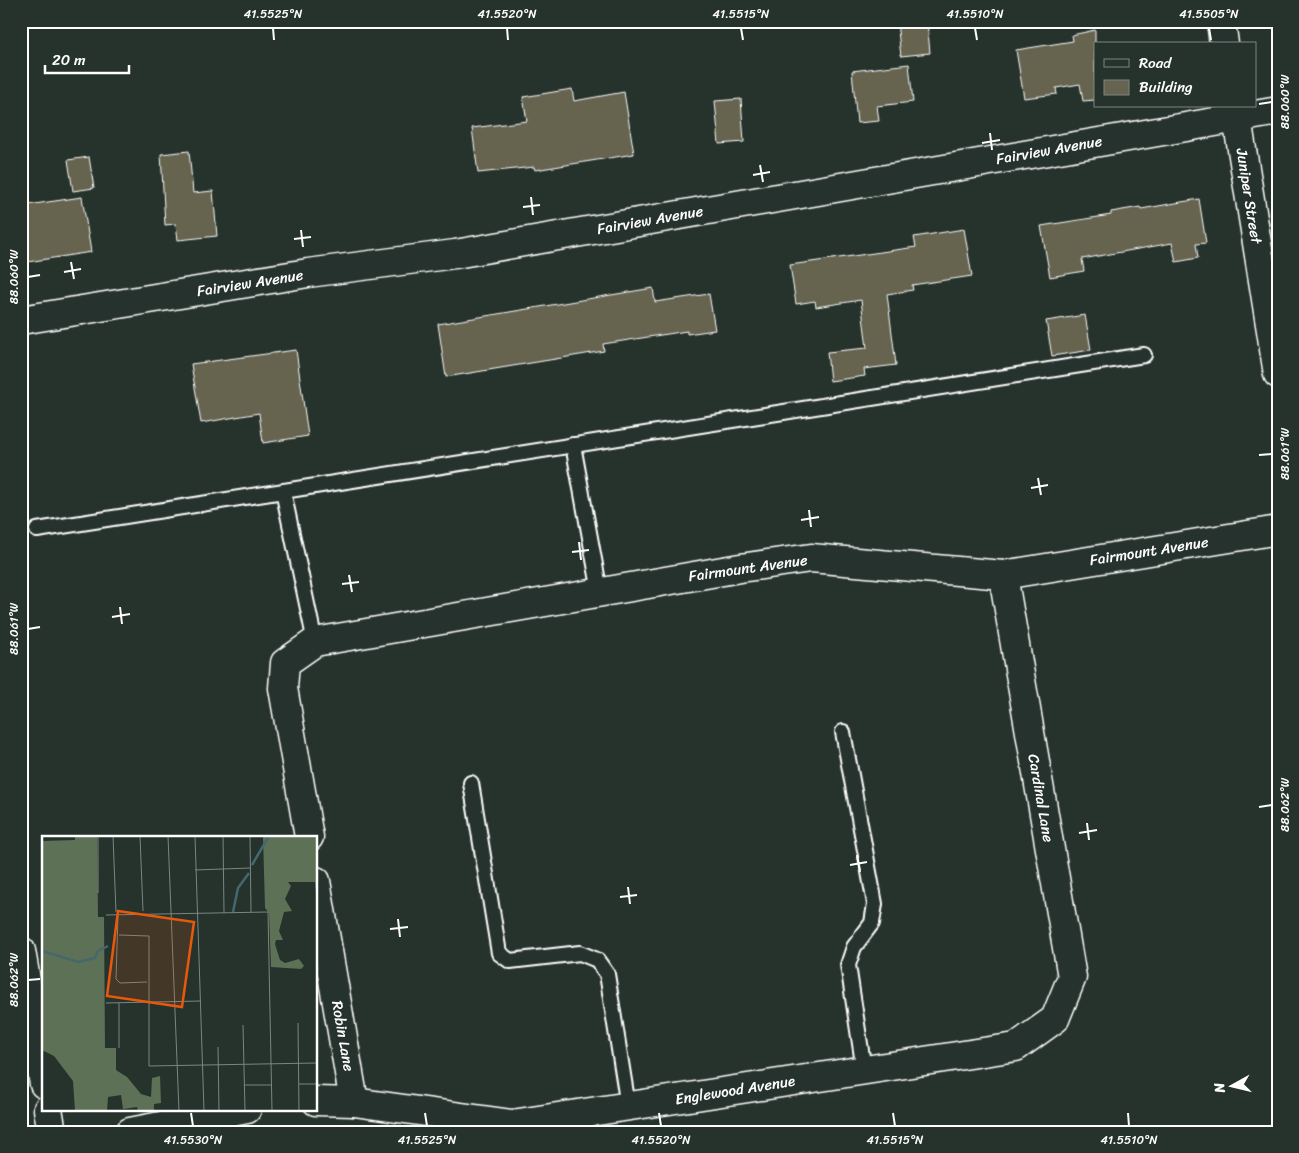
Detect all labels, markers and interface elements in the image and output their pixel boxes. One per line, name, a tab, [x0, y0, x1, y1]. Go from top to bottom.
text: 41.5525°N	[244, 3, 303, 25]
text: 41.5520°N	[478, 3, 537, 25]
text: 41.5515°N	[713, 3, 770, 25]
text: 41.5510°N	[946, 3, 1004, 25]
text: 41.5505°N	[1179, 3, 1239, 25]
scale bar	[45, 42, 129, 74]
legend	[1094, 42, 1256, 108]
text: 20 m	[52, 47, 86, 73]
text: Road	[1139, 50, 1172, 76]
text: Building	[1139, 74, 1193, 100]
text: 88.060°W	[1274, 74, 1296, 129]
street label: Fairview Avenue	[994, 128, 1104, 172]
street label: Juniper Street	[1228, 146, 1270, 246]
street label: Fairview Avenue	[595, 198, 705, 242]
text: 88.060°W	[3, 249, 25, 304]
street label: Fairview Avenue	[195, 262, 305, 304]
text: 88.061°W	[1274, 427, 1296, 480]
street label: Fairmount Avenue	[1088, 529, 1211, 573]
street label: Fairmount Avenue	[687, 547, 810, 589]
text: 88.061°W	[3, 602, 25, 655]
street label: Cardinal Lane	[1020, 752, 1062, 844]
text: 88.062°W	[1274, 777, 1296, 832]
inset map	[42, 836, 318, 1110]
text: 88.062°W	[3, 952, 25, 1007]
street label: Robin Lane	[324, 999, 362, 1074]
north arrow	[1206, 1060, 1256, 1110]
street label: Englewood Avenue	[673, 1068, 797, 1112]
text: N	[1207, 1081, 1233, 1095]
text: 41.5530°N	[164, 1129, 223, 1151]
text: 41.5525°N	[398, 1129, 457, 1151]
text: 41.5520°N	[632, 1129, 691, 1151]
text: 41.5515°N	[867, 1129, 924, 1151]
text: 41.5510°N	[1100, 1129, 1158, 1151]

